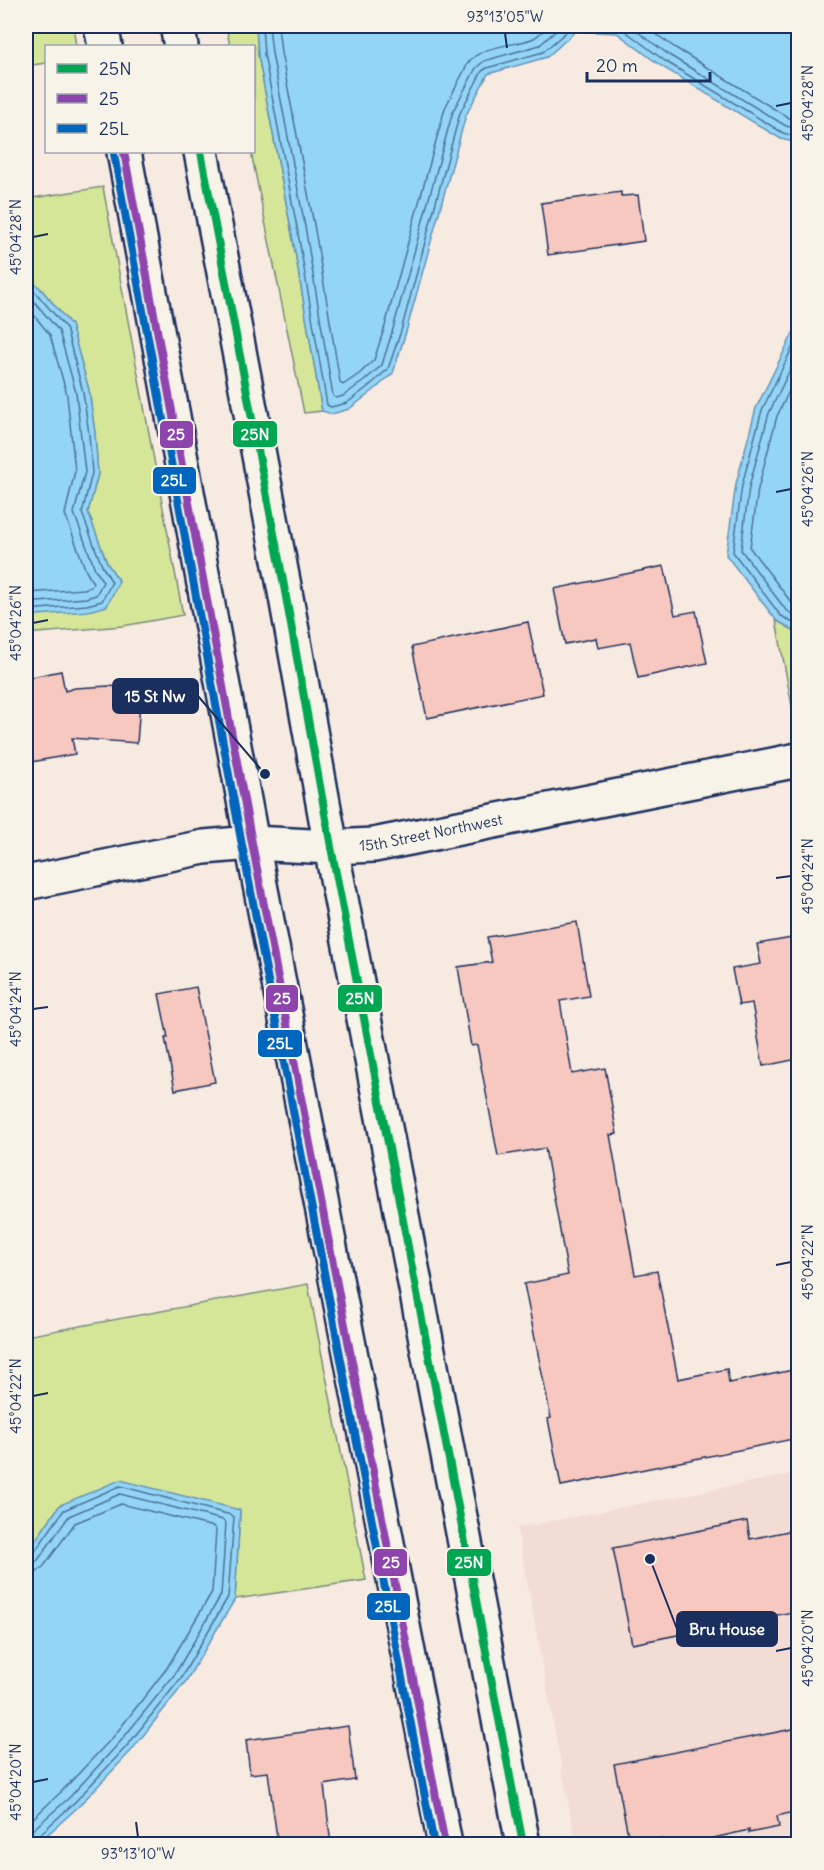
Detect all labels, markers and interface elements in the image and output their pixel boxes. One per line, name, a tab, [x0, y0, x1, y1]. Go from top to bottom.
text: 93°13'05"W	[467, 7, 544, 26]
legend	[45, 45, 255, 153]
scale bar	[587, 45, 710, 83]
text: 20 m	[596, 54, 638, 77]
text: 25N	[99, 57, 132, 80]
text: 45°04'28"N	[798, 65, 817, 141]
text: 25	[99, 87, 119, 110]
text: 25L	[99, 117, 129, 140]
text: 45°04'28"N	[6, 199, 25, 275]
line badge: 25	[159, 420, 194, 449]
line badge: 25N	[232, 420, 278, 448]
text: 25	[167, 424, 185, 444]
text: 25N	[240, 424, 270, 444]
text: 45°04'26"N	[798, 451, 817, 527]
line badge: 25L	[152, 466, 197, 495]
text: 25L	[161, 470, 188, 490]
text: 45°04'26"N	[6, 585, 25, 661]
callout: 15 St Nw	[113, 679, 198, 713]
text: 15 St Nw	[125, 686, 186, 706]
street label: 15th Street Northwest	[359, 809, 504, 855]
text: 45°04'24"N	[798, 838, 817, 914]
text: 45°04'24"N	[6, 971, 25, 1047]
line badge: 25	[265, 984, 299, 1013]
line badge: 25N	[337, 984, 383, 1013]
text: 25	[273, 988, 291, 1008]
text: 25N	[345, 988, 375, 1008]
line badge: 25L	[257, 1029, 303, 1058]
text: 25L	[267, 1033, 294, 1053]
text: 45°04'22"N	[798, 1224, 817, 1300]
text: 45°04'22"N	[6, 1358, 25, 1434]
line badge: 25	[373, 1548, 408, 1577]
line badge: 25N	[446, 1548, 492, 1577]
text: 25	[382, 1552, 400, 1572]
text: 25N	[454, 1552, 484, 1572]
line badge: 25L	[366, 1592, 411, 1621]
text: 25L	[375, 1596, 402, 1616]
text: 45°04'20"N	[798, 1609, 817, 1687]
callout: Bru House	[677, 1612, 777, 1646]
text: Bru House	[689, 1619, 765, 1639]
text: 45°04'20"N	[6, 1743, 25, 1821]
text: 93°13'10"W	[101, 1844, 175, 1863]

